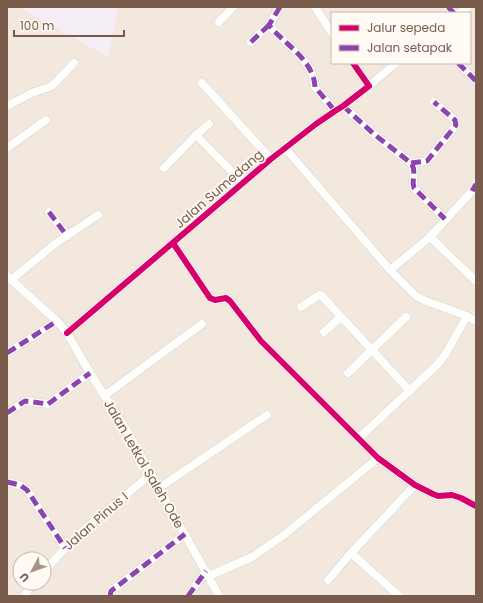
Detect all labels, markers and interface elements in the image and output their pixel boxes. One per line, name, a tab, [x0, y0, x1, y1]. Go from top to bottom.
scale bar	[14, 12, 124, 38]
legend	[331, 12, 471, 64]
text: 100 m	[20, 17, 54, 34]
text: Jalur sepeda	[367, 19, 445, 36]
text: Jalan setapak	[367, 39, 453, 56]
street label: Jalan Sumedang	[171, 145, 267, 233]
street label: Jalan Letkol Saleh Ode	[99, 396, 189, 532]
street label: Jalan Pinus I	[59, 487, 133, 555]
north arrow	[12, 551, 52, 591]
text: U	[16, 569, 33, 586]

